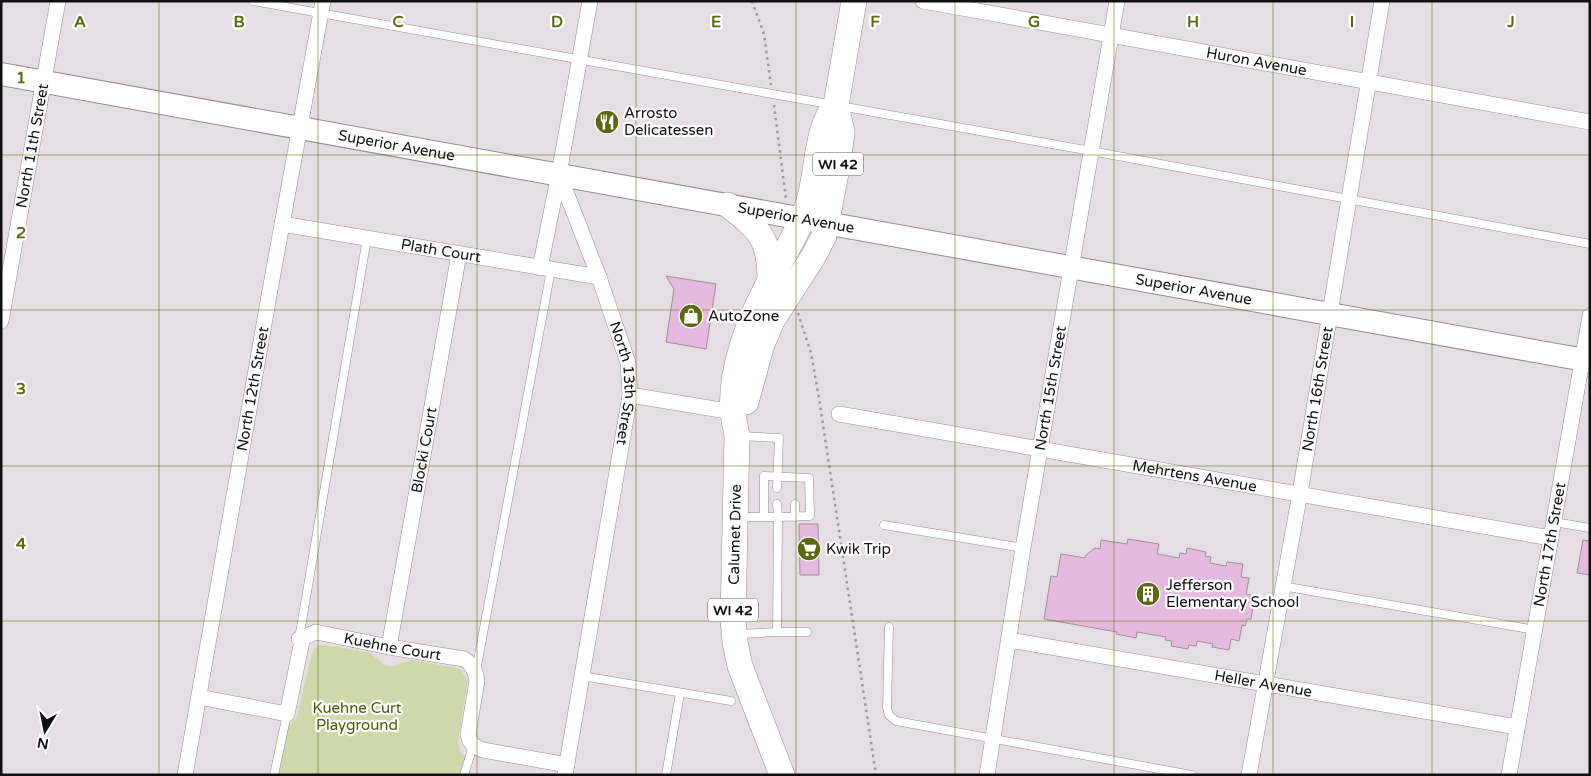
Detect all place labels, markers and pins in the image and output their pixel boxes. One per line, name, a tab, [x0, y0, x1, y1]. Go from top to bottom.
place label: Arrosto Delicatessen	[624, 104, 713, 139]
restaurant icon: Arrosto Delicatessen	[594, 109, 620, 135]
shop icon: AutoZone	[678, 303, 704, 329]
place label: AutoZone	[708, 307, 779, 325]
supermarket icon: Kwik Trip	[796, 536, 822, 562]
place label: Kwik Trip	[826, 540, 891, 558]
place label: Jefferson Elementary School	[1166, 576, 1299, 611]
building icon: Jefferson Elementary School	[1135, 581, 1161, 607]

